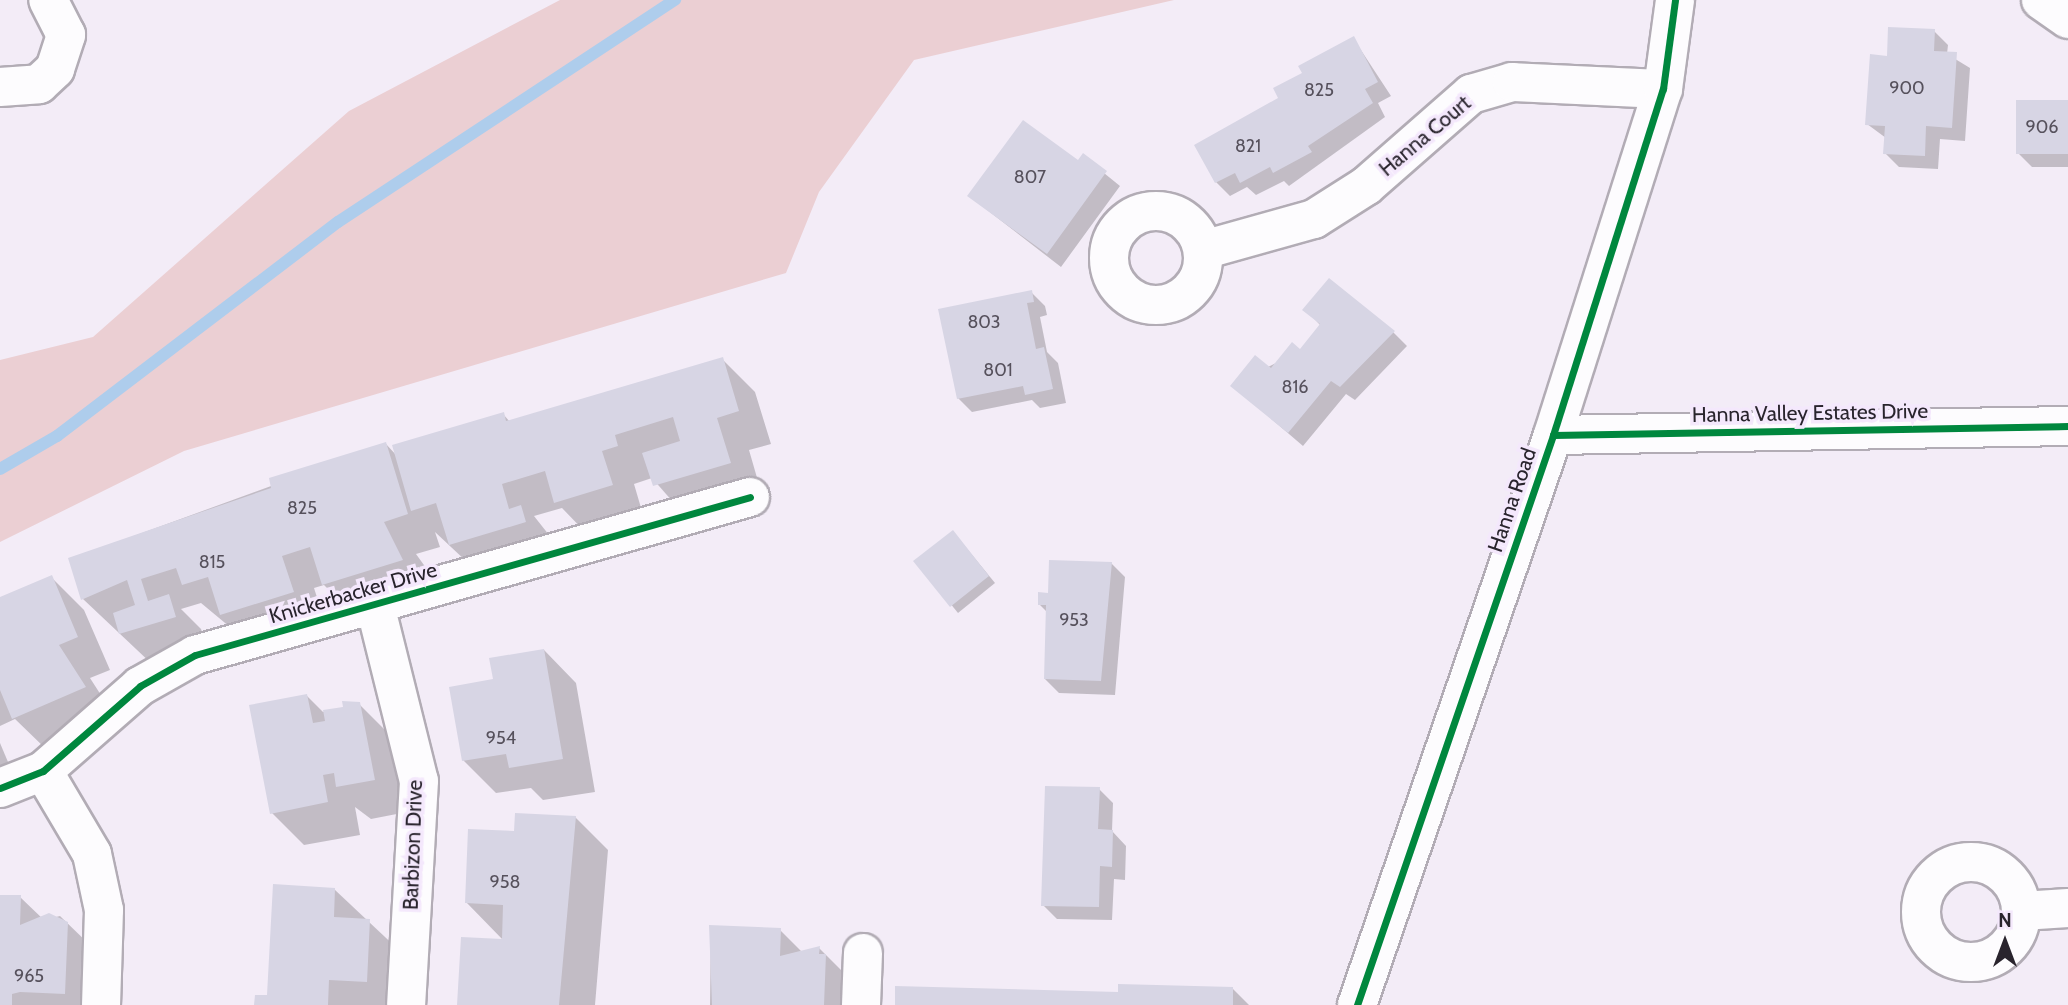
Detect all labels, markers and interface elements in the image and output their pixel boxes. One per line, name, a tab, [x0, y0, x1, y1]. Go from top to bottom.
house number: 900	[1889, 77, 1925, 99]
house number: 825	[1304, 79, 1334, 101]
street label: Hanna Court	[1374, 90, 1476, 182]
house number: 906	[2025, 116, 2059, 138]
house number: 821	[1235, 135, 1261, 157]
house number: 807	[1014, 166, 1046, 188]
house number: 803	[967, 311, 1001, 333]
house number: 801	[983, 359, 1013, 381]
house number: 816	[1282, 376, 1308, 398]
street label: Hanna Valley Estates Drive	[1692, 398, 1928, 428]
street label: Hanna Road	[1482, 445, 1542, 555]
house number: 825	[287, 497, 317, 519]
house number: 815	[199, 551, 225, 573]
street label: Knickerbacker Drive	[266, 557, 440, 629]
house number: 953	[1059, 609, 1089, 631]
house number: 954	[486, 727, 516, 749]
street label: Barbizon Drive	[398, 780, 428, 910]
house number: 958	[490, 871, 520, 893]
north arrow	[1970, 907, 2040, 977]
text: N	[1998, 909, 2012, 932]
house number: 965	[14, 965, 44, 987]

